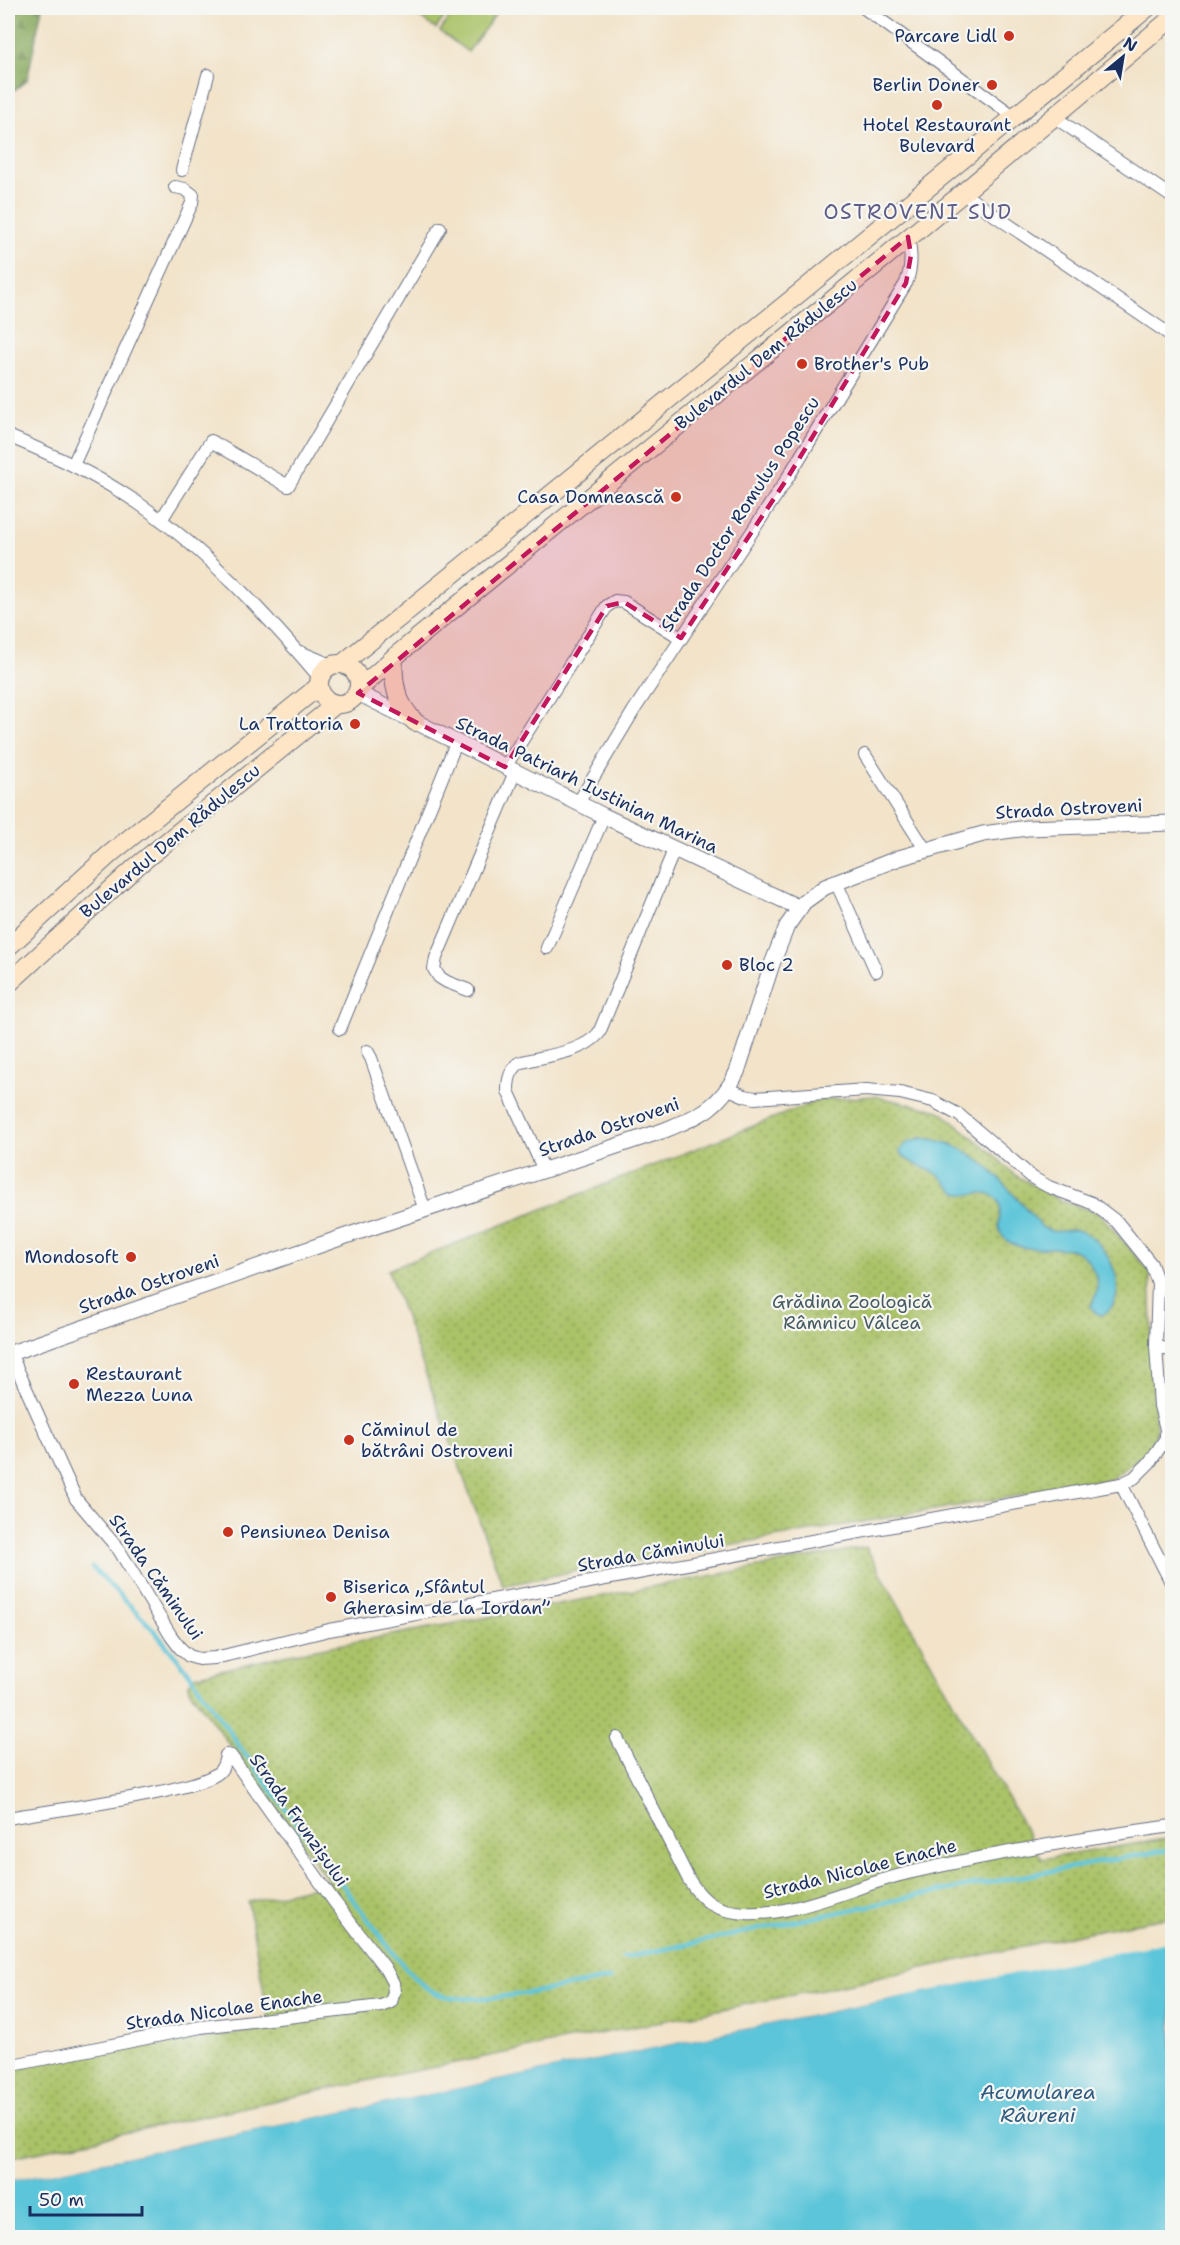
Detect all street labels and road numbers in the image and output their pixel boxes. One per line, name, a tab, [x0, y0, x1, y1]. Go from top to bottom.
street label: Bulevardul Dem Rădulescu	[670, 273, 862, 435]
street label: Strada Doctor Romulus Popescu	[655, 392, 825, 636]
street label: Strada Patriarh Iustinian Marina	[452, 711, 722, 859]
street label: Bulevardul Dem Rădulescu	[75, 758, 265, 924]
street label: Strada Ostroveni	[995, 793, 1143, 825]
street label: Strada Ostroveni	[535, 1092, 683, 1162]
street label: Strada Ostroveni	[75, 1249, 223, 1319]
street label: Strada Căminului	[103, 1509, 209, 1645]
street label: Strada Căminului	[576, 1528, 726, 1578]
street label: Strada Frunzișului	[244, 1749, 354, 1891]
street label: Strada Nicolae Enache	[761, 1833, 959, 1905]
street label: Strada Nicolae Enache	[124, 1984, 324, 2036]

